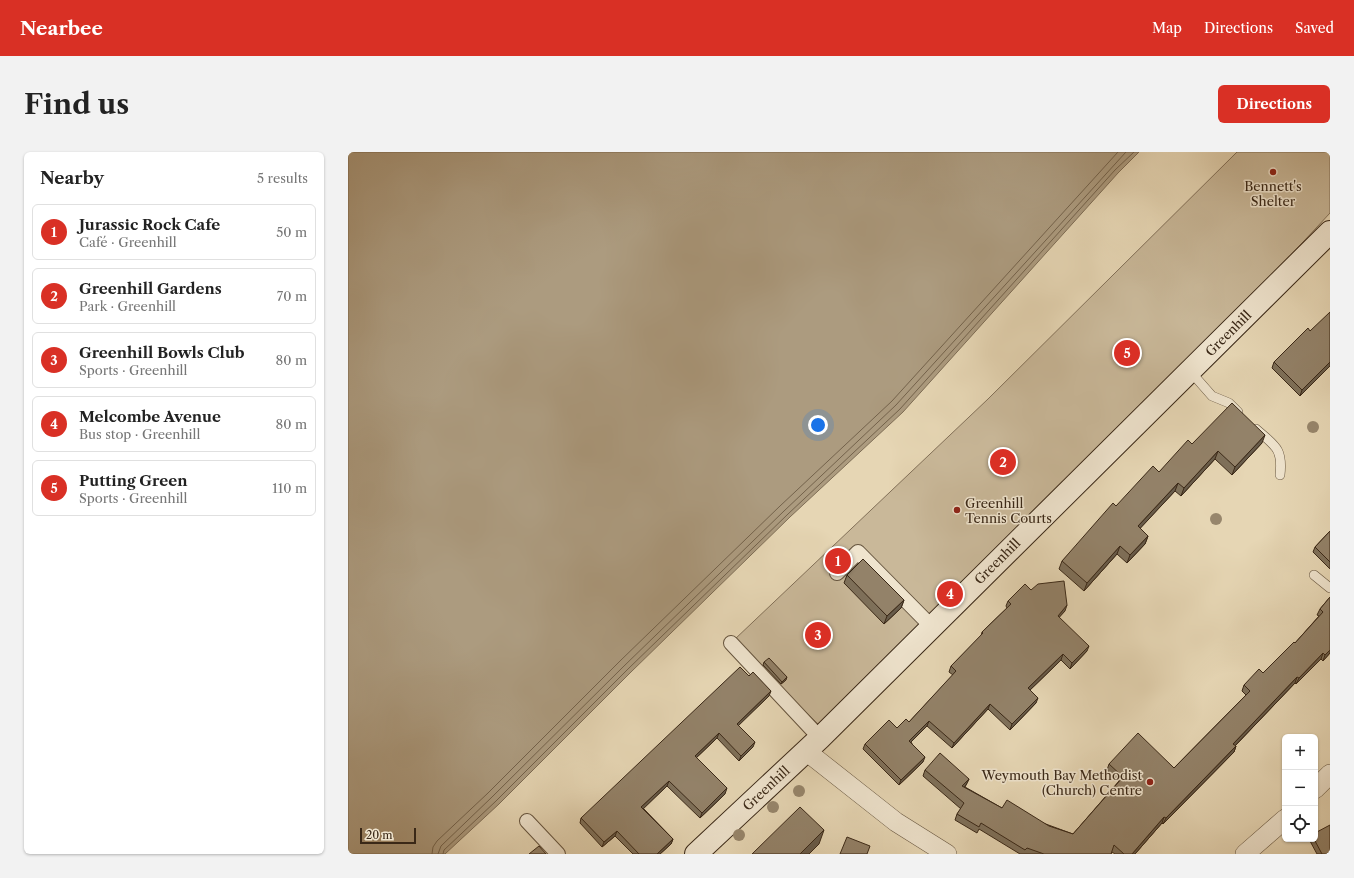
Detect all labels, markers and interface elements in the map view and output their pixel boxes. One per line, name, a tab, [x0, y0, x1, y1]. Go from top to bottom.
text: Nearbee	[20, 17, 103, 40]
text: Map	[1152, 19, 1182, 37]
text: Directions	[1204, 19, 1273, 37]
text: Saved	[1295, 19, 1334, 37]
button: Directions	[1218, 85, 1330, 123]
text: Find us	[24, 87, 129, 121]
marker: Bennett's Shelter	[1268, 167, 1278, 177]
text: Nearby	[40, 168, 104, 188]
text: 5 results	[257, 170, 308, 186]
place label: Bennett's Shelter	[1244, 178, 1302, 209]
text: Jurassic Rock Cafe	[79, 215, 220, 234]
text: 1	[51, 224, 57, 240]
text: 50 m	[276, 224, 307, 240]
text: Café · Greenhill	[79, 234, 177, 250]
text: Greenhill Gardens	[79, 279, 222, 298]
text: 2	[50, 288, 58, 304]
text: 70 m	[277, 288, 307, 304]
text: Park · Greenhill	[79, 298, 176, 314]
street label: Greenhill	[1202, 307, 1254, 359]
pin: 5	[1114, 338, 1140, 368]
text: Greenhill Bowls Club	[79, 343, 245, 362]
text: 3	[50, 352, 58, 368]
text: 80 m	[275, 352, 307, 368]
text: Sports · Greenhill	[79, 362, 187, 378]
text: Melcombe Avenue	[79, 407, 221, 426]
your location	[808, 415, 828, 435]
text: 4	[50, 416, 58, 432]
text: 80 m	[275, 416, 307, 432]
text: Bus stop · Greenhill	[79, 426, 200, 442]
pin: 2	[990, 447, 1016, 477]
text: Putting Green	[79, 471, 187, 490]
text: 5	[50, 480, 58, 496]
text: 110 m	[272, 480, 307, 496]
text: Sports · Greenhill	[79, 490, 187, 506]
place label: Greenhill Tennis Courts	[965, 495, 1052, 526]
marker: Greenhill Tennis Courts	[952, 505, 962, 515]
street label: Greenhill	[971, 535, 1023, 587]
pin: 1	[825, 546, 851, 576]
pin: 4	[937, 579, 963, 609]
pin: 3	[805, 620, 831, 650]
map controls	[1282, 734, 1318, 842]
button: +	[1282, 734, 1318, 770]
street label: Greenhill	[739, 762, 793, 814]
place label: Weymouth Bay Methodist (Church) Centre	[981, 767, 1142, 798]
button: −	[1282, 770, 1318, 806]
marker: Weymouth Bay Methodist (Church) Centre	[1145, 777, 1155, 787]
button: locate	[1282, 806, 1318, 842]
scale bar	[360, 826, 416, 845]
text: 20 m	[366, 828, 392, 842]

